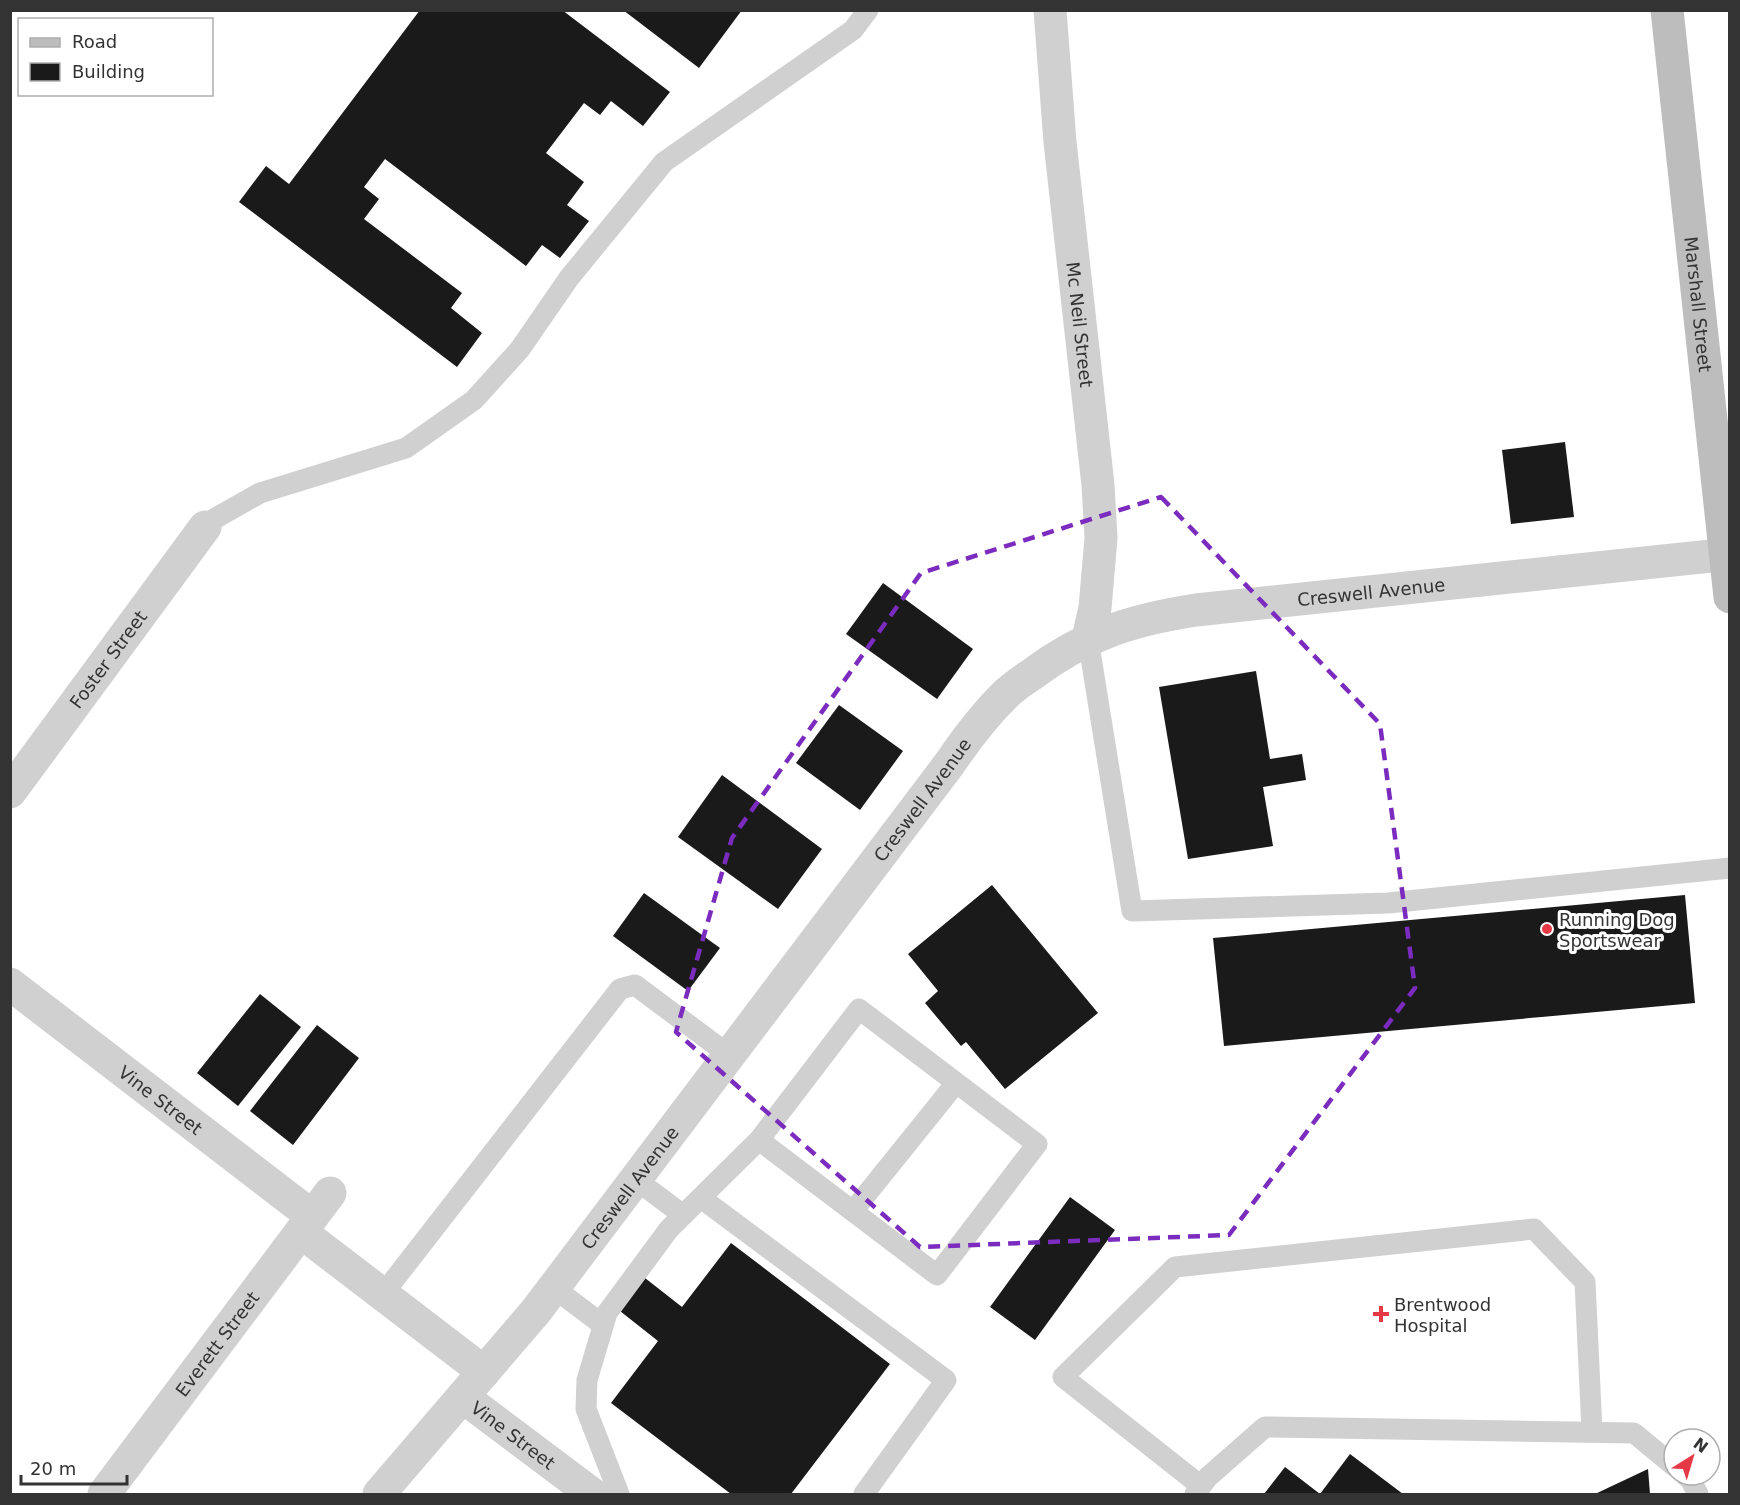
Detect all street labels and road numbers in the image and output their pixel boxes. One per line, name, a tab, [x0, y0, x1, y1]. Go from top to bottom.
street label: Marshall Street	[1681, 235, 1716, 373]
street label: Mc Neil Street	[1063, 261, 1098, 388]
street label: Creswell Avenue	[1296, 573, 1446, 610]
street label: Foster Street	[65, 606, 151, 712]
street label: Creswell Avenue	[869, 734, 975, 865]
street label: Vine Street	[115, 1061, 207, 1139]
street label: Creswell Avenue	[576, 1122, 683, 1253]
street label: Everett Street	[171, 1287, 263, 1400]
street label: Vine Street	[467, 1396, 560, 1473]

